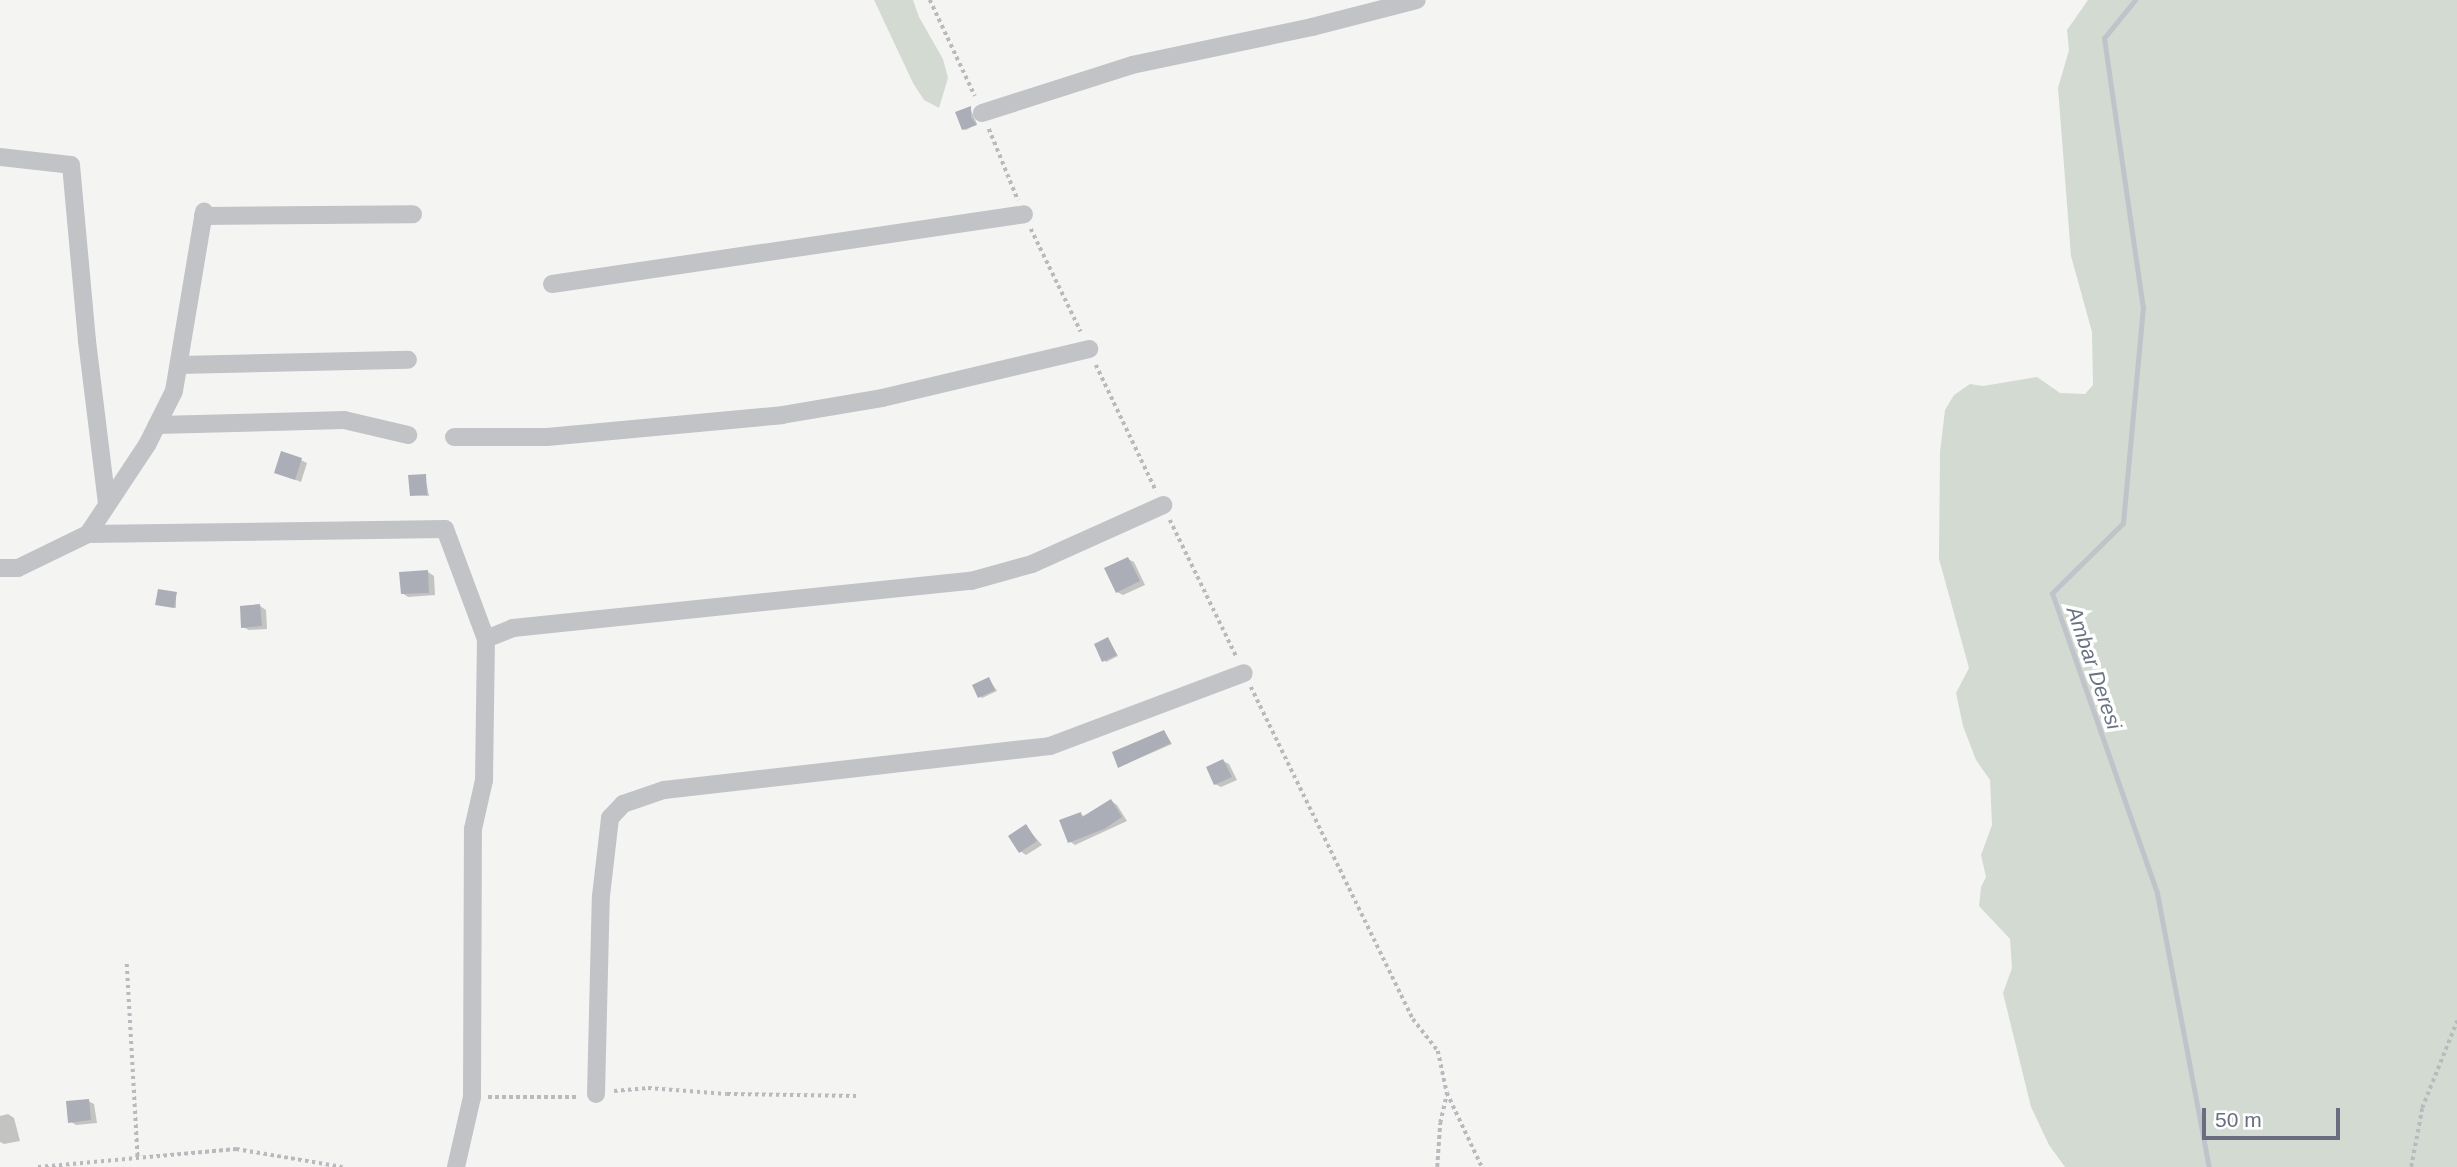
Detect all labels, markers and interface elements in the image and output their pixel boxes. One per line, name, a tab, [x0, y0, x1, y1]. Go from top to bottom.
water label: Ambar Deresi	[2061, 603, 2127, 733]
scale bar	[2205, 1094, 2343, 1138]
text: 50 m	[2215, 1108, 2262, 1131]

